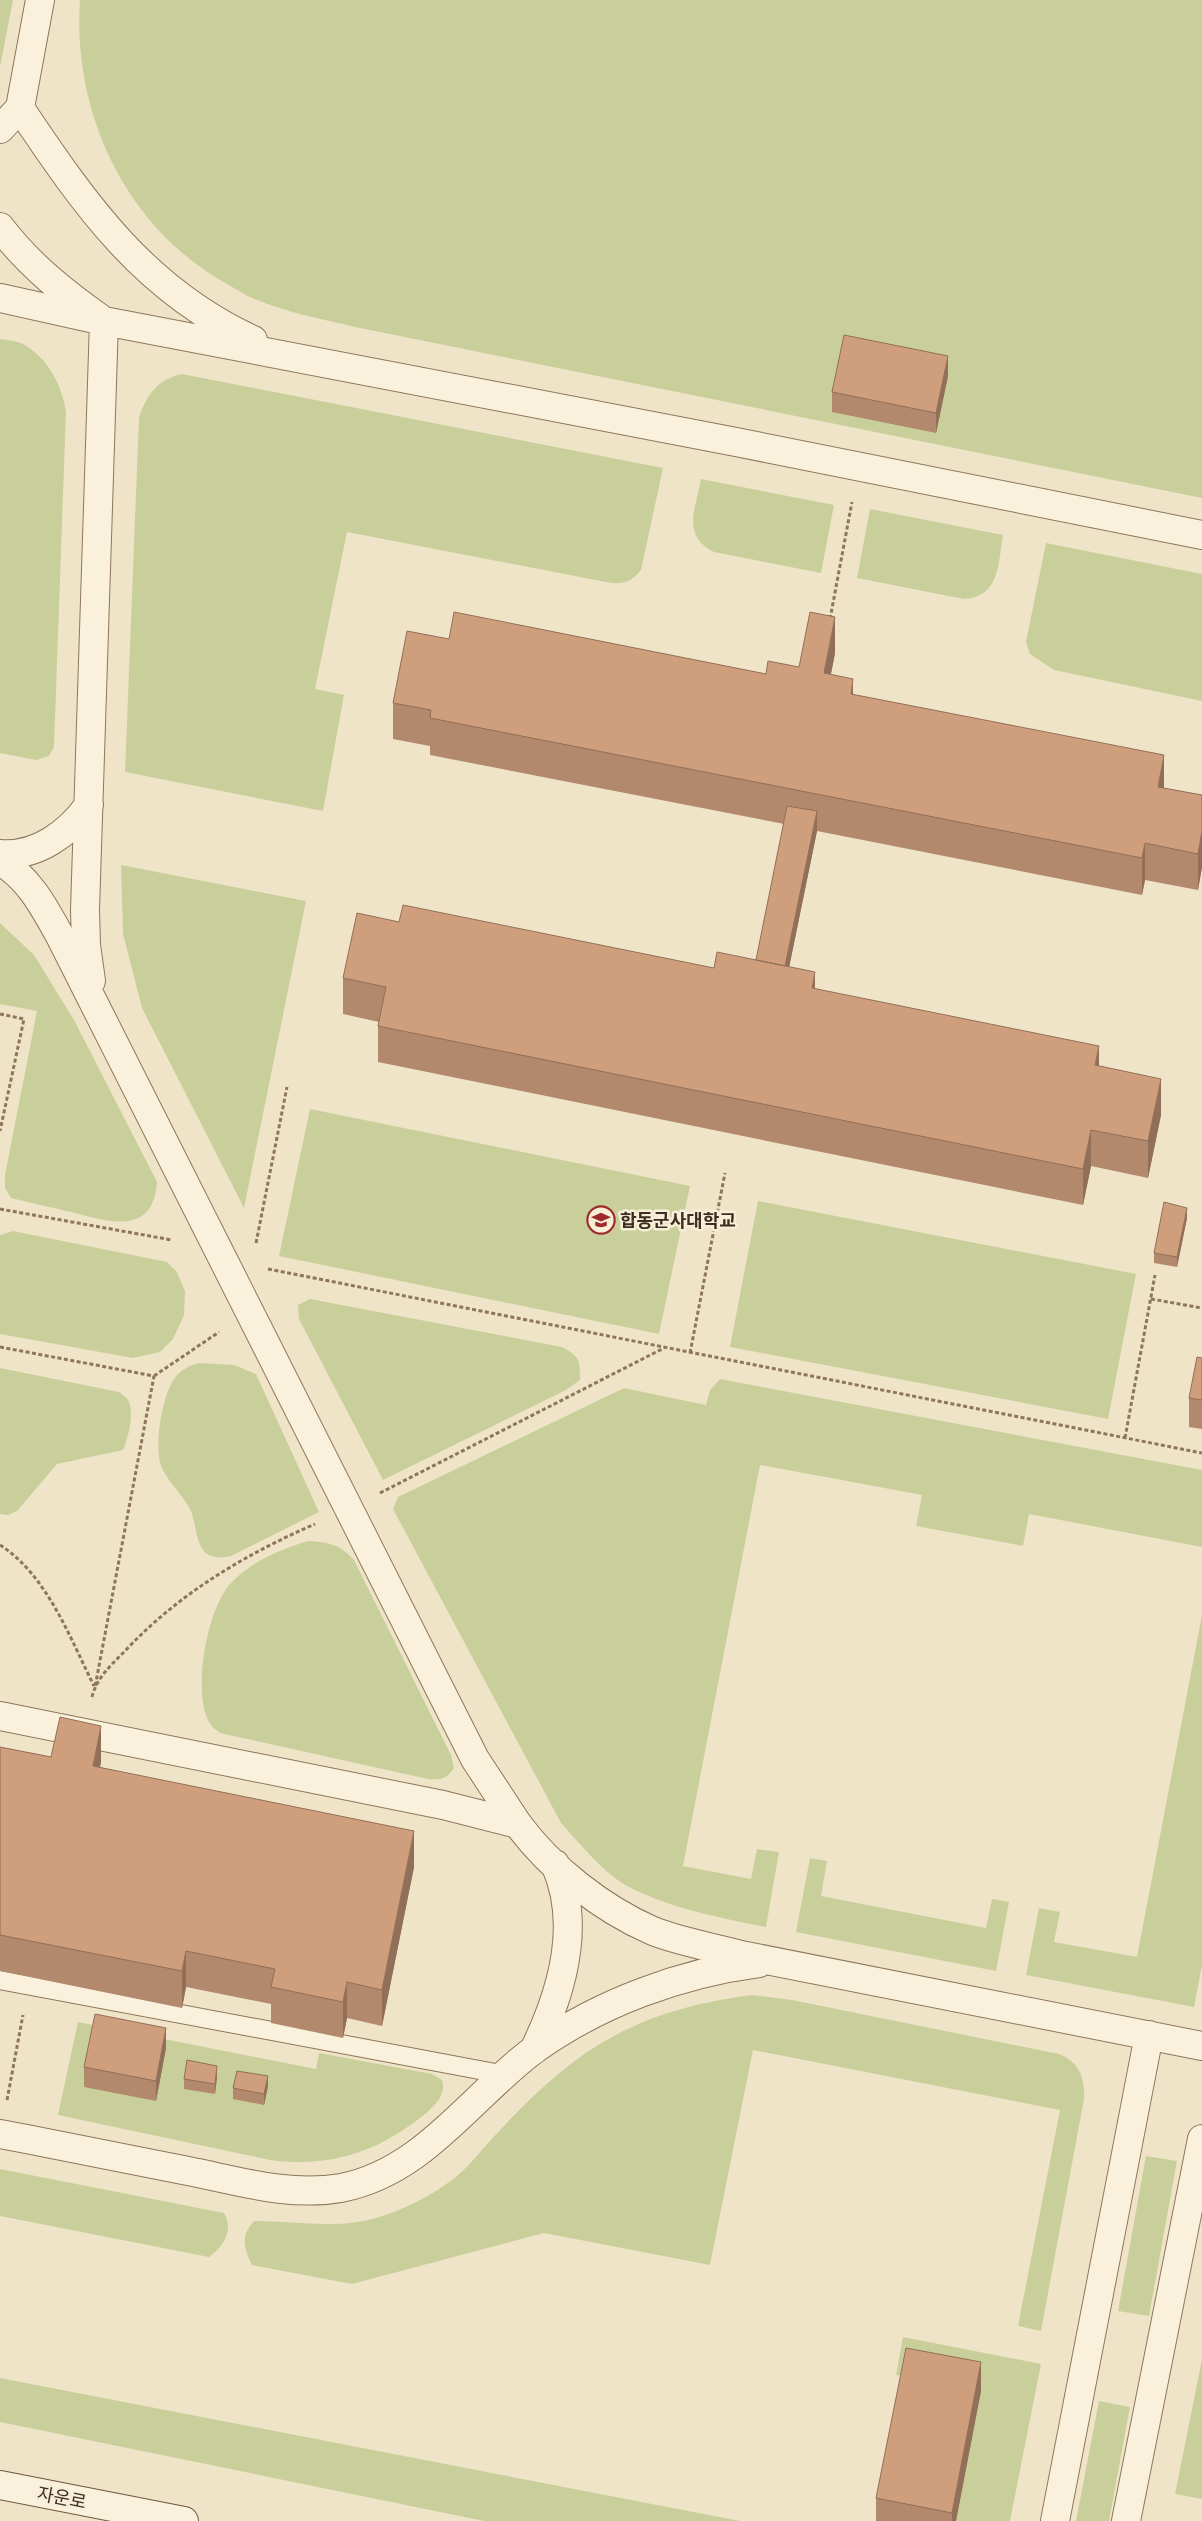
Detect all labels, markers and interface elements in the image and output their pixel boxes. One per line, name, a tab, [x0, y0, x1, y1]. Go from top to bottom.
school or university icon: 합동군사대학교	[586, 1205, 616, 1235]
place label: 합동군사대학교	[620, 1208, 736, 1232]
street label: 자운로	[35, 2480, 89, 2514]

